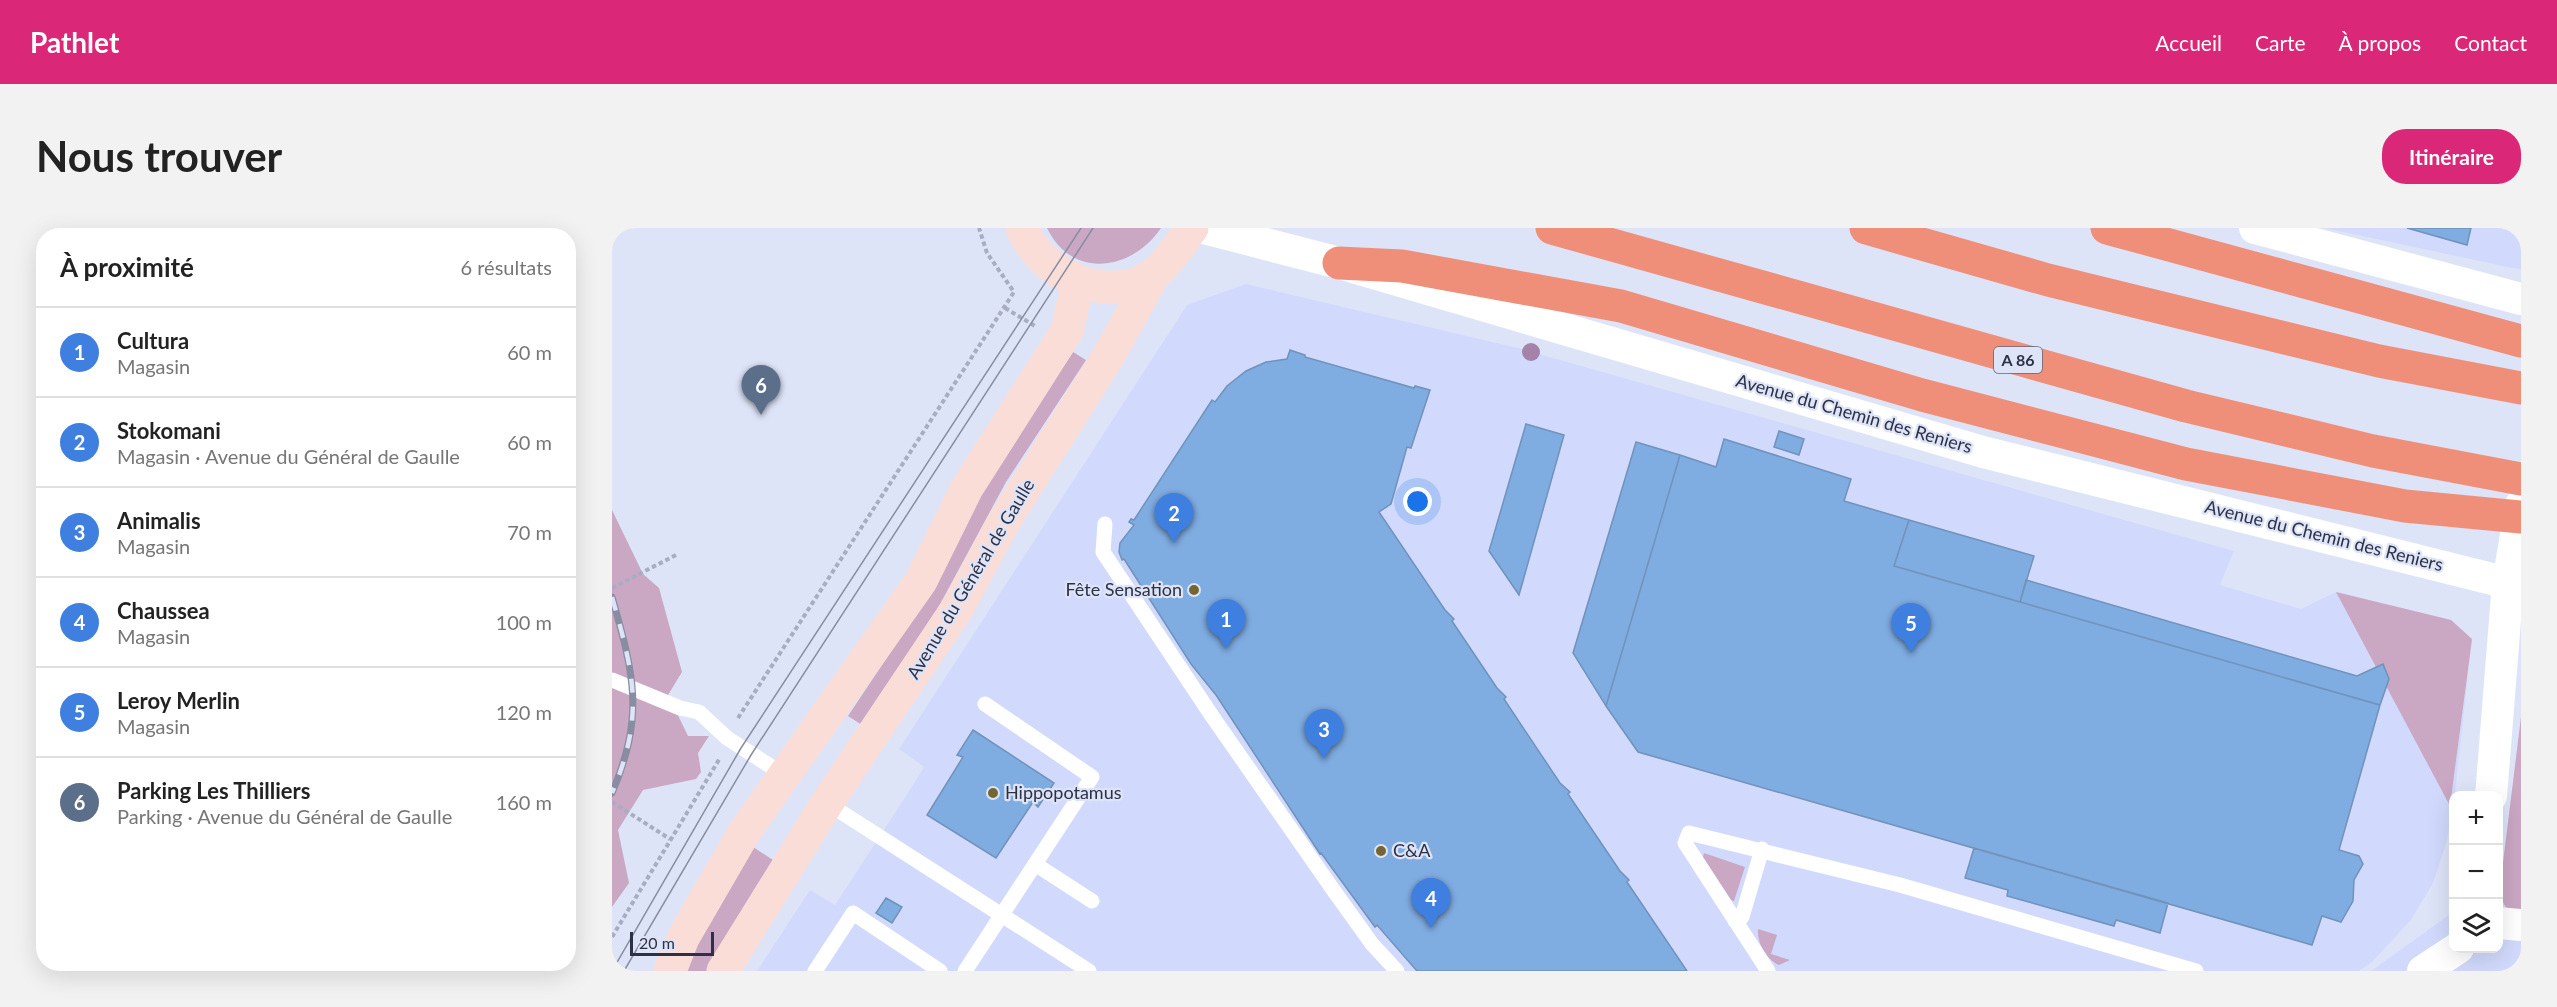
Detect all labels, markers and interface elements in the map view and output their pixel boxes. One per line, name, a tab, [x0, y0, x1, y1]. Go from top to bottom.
text: Pathlet	[30, 25, 119, 59]
text: Accueil	[2155, 30, 2222, 55]
text: Carte	[2255, 30, 2306, 55]
text: À propos	[2339, 30, 2421, 55]
text: Contact	[2454, 30, 2527, 55]
button: Itinéraire	[2382, 129, 2521, 184]
text: Nous trouver	[36, 131, 282, 181]
text: À proximité	[60, 251, 194, 283]
text: 6 résultats	[461, 255, 552, 279]
text: Cultura	[117, 327, 189, 354]
text: 1	[74, 340, 85, 364]
text: 60 m	[507, 340, 552, 364]
road number: A 86	[1994, 347, 2042, 373]
text: Magasin	[117, 354, 190, 378]
pin: 6	[742, 366, 780, 415]
street label: Avenue du Chemin des Reniers	[1734, 369, 1975, 457]
text: Stokomani	[117, 417, 221, 444]
text: 2	[74, 430, 85, 454]
text: 60 m	[507, 430, 552, 454]
text: Magasin · Avenue du Général de Gaulle	[117, 444, 460, 468]
street label: Avenue du Général de Gaulle	[902, 474, 1039, 683]
your location	[1403, 487, 1432, 516]
pin: 2	[1154, 494, 1194, 543]
street label: Avenue du Chemin des Reniers	[2203, 495, 2446, 575]
text: Animalis	[117, 507, 201, 534]
text: 3	[74, 520, 85, 544]
text: 70 m	[507, 520, 552, 544]
text: Magasin	[117, 534, 190, 558]
place label: Fête Sensation	[1065, 578, 1182, 600]
marker: Fête Sensation	[1187, 583, 1201, 597]
text: Chaussea	[117, 597, 210, 624]
pin: 1	[1206, 600, 1246, 649]
pin: 5	[1892, 604, 1930, 653]
text: 4	[74, 610, 85, 634]
text: 100 m	[496, 610, 552, 634]
text: Magasin	[117, 624, 190, 648]
text: Leroy Merlin	[117, 687, 240, 714]
text: 5	[74, 700, 85, 724]
text: 120 m	[496, 700, 552, 724]
pin: 3	[1304, 710, 1344, 759]
text: Magasin	[117, 714, 190, 738]
text: Parking Les Thilliers	[117, 777, 310, 804]
place label: Hippopotamus	[1005, 781, 1122, 803]
marker: Hippopotamus	[986, 786, 1000, 800]
text: 6	[74, 790, 85, 814]
text: 160 m	[496, 790, 552, 814]
map controls	[2449, 791, 2503, 953]
button: +	[2449, 791, 2503, 845]
text: Parking · Avenue du Général de Gaulle	[117, 804, 452, 828]
place label: C&A	[1393, 839, 1431, 861]
marker: C&A	[1374, 844, 1388, 858]
button: −	[2449, 845, 2503, 899]
pin: 4	[1412, 878, 1450, 928]
button: layers	[2449, 899, 2503, 953]
scale bar	[630, 929, 714, 956]
text: 20 m	[639, 933, 675, 952]

